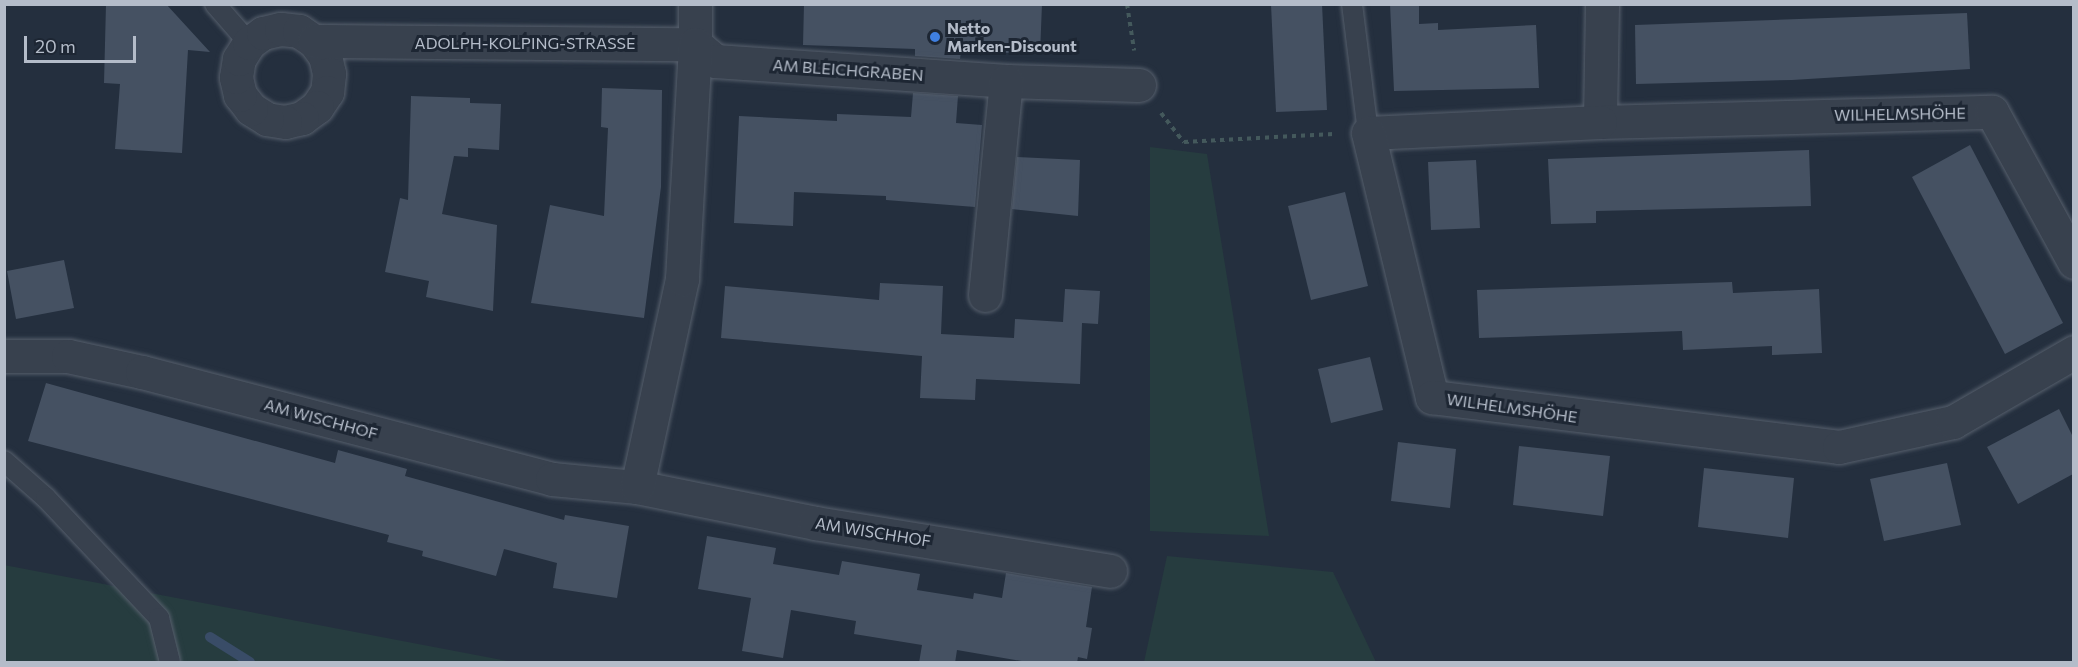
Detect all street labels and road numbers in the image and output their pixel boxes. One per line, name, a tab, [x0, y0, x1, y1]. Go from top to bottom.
street label: ADOLPH-KOLPING-STRASSE	[415, 33, 635, 53]
street label: AM BLEICHGRABEN	[772, 55, 924, 85]
street label: WILHELMSHÖHE	[1834, 103, 1966, 125]
street label: WILHELMSHÖHE	[1445, 389, 1579, 427]
street label: AM WISCHHOF	[262, 395, 380, 443]
street label: AM WISCHHOF	[814, 513, 932, 551]

